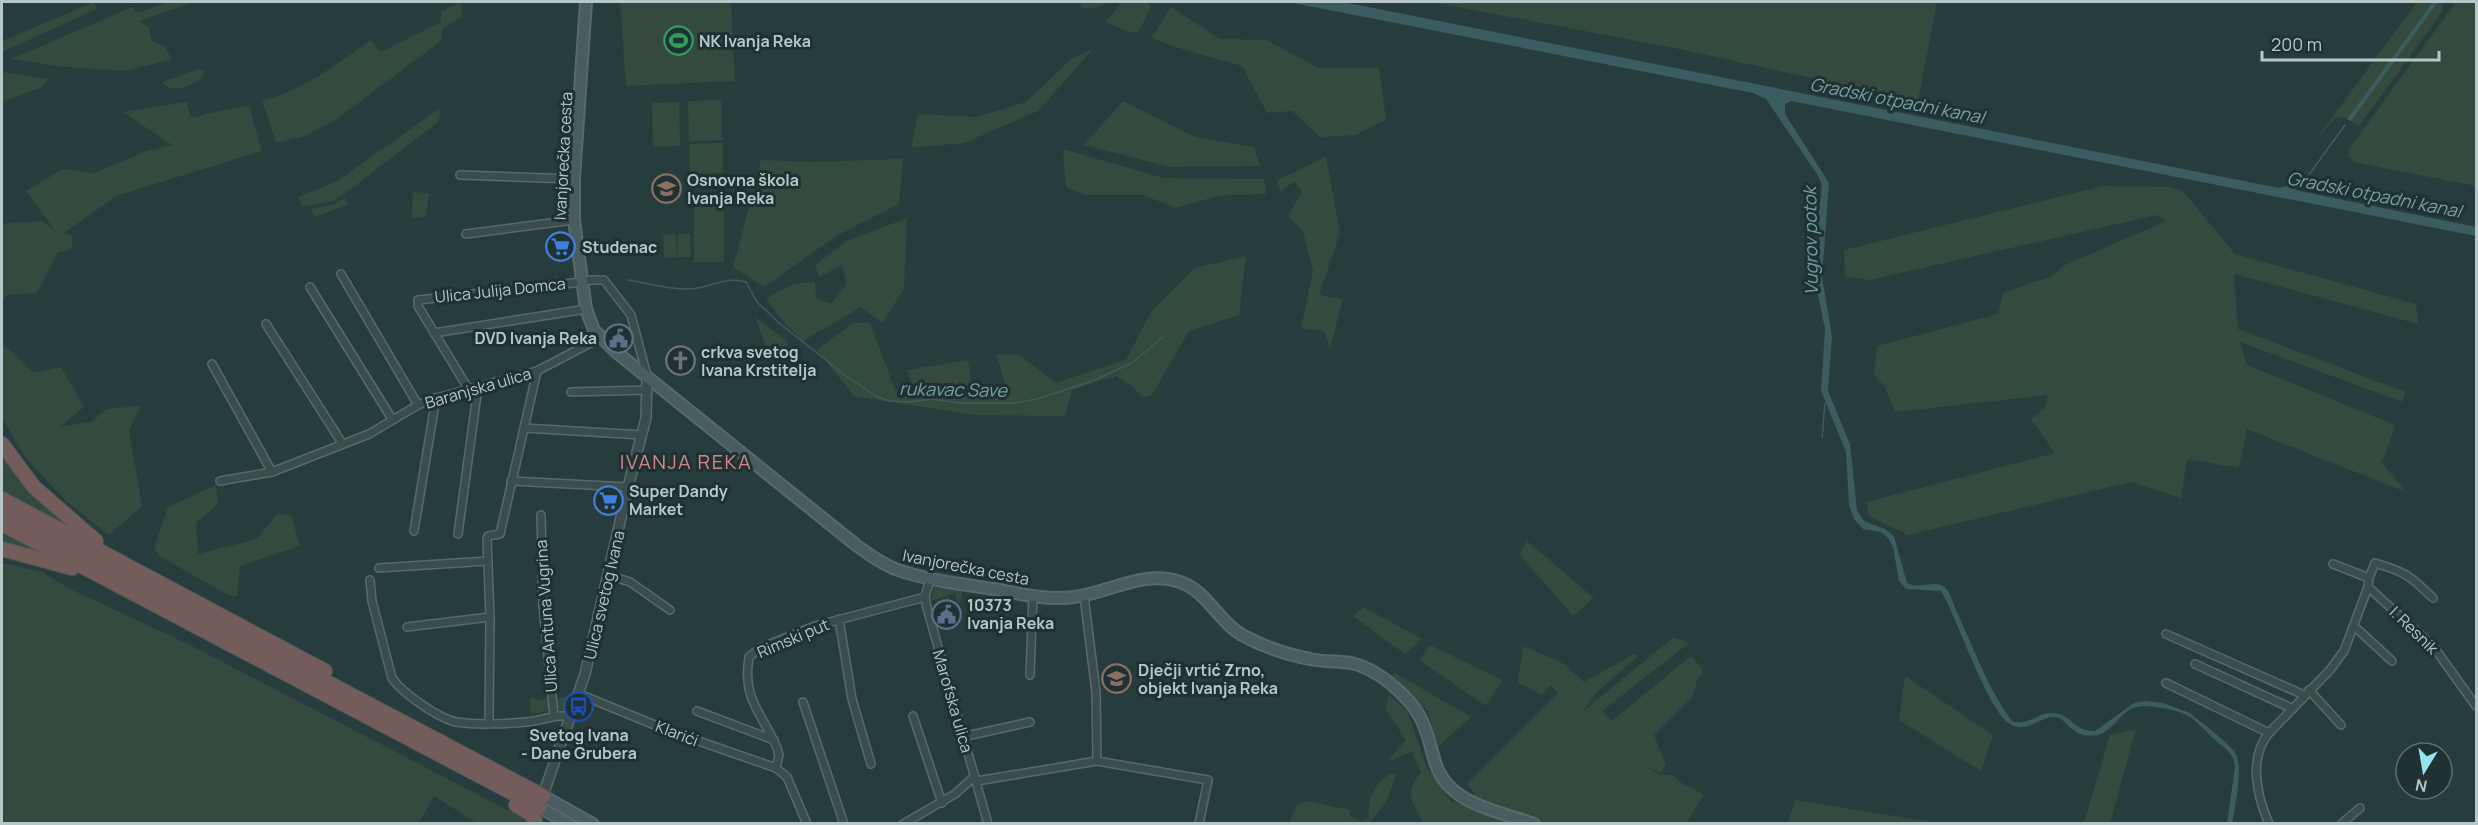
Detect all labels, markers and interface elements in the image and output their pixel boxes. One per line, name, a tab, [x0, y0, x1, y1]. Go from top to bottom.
scale bar	[2262, 24, 2439, 62]
sports icon: NK Ivanja Reka	[662, 25, 694, 57]
place label: NK Ivanja Reka	[699, 30, 811, 52]
text: 200 m	[2271, 32, 2322, 56]
water label: Gradski otpadni kanal	[1808, 71, 1989, 129]
street label: Ivanjorečka cesta	[549, 91, 577, 221]
water label: Gradski otpadni kanal	[2285, 165, 2466, 223]
place label: Osnovna škola Ivanja Reka	[687, 169, 799, 209]
school or university icon: Osnovna škola Ivanja Reka	[650, 173, 682, 205]
water label: Vugrov potok	[1797, 183, 1823, 296]
supermarket icon: Studenac	[545, 231, 577, 263]
place label: Studenac	[582, 236, 657, 258]
street label: Ulica Julija Domca	[433, 272, 567, 308]
public building icon: DVD Ivanja Reka	[602, 322, 634, 354]
place label: DVD Ivanja Reka	[474, 327, 597, 349]
place label: crkva svetog Ivana Krstitelja	[701, 341, 816, 381]
church icon: crkva svetog Ivana Krstitelja	[664, 345, 696, 377]
street label: Baranjska ulica	[422, 362, 534, 414]
water label: rukavac Save	[899, 376, 1009, 402]
district label: IVANJA REKA	[620, 448, 752, 475]
place label: Super Dandy Market	[629, 480, 728, 520]
supermarket icon: Super Dandy Market	[592, 484, 624, 516]
street label: Ulica svetog Ivana	[578, 528, 630, 662]
street label: Ulica Antuna Vugrina	[530, 539, 562, 693]
street label: Ivanjorečka cesta	[901, 544, 1031, 590]
place label: 10373 Ivanja Reka	[967, 594, 1054, 634]
public building icon: 10373 Ivanja Reka	[930, 598, 962, 630]
street label: I. Resnik	[2385, 601, 2444, 659]
street label: Rimski put	[754, 613, 832, 663]
street label: Marofska ulica	[928, 647, 978, 755]
place label: Dječji vrtić Zrno, objekt Ivanja Reka	[1138, 659, 1278, 699]
school or university icon: Dječji vrtić Zrno, objekt Ivanja Reka	[1101, 663, 1133, 695]
bus stop icon: Svetog Ivana - Dane Grubera	[563, 691, 595, 723]
street label: Klarići	[653, 715, 701, 751]
place label: Svetog Ivana - Dane Grubera	[521, 724, 637, 764]
north arrow	[2394, 741, 2454, 801]
text: N	[2413, 774, 2429, 798]

